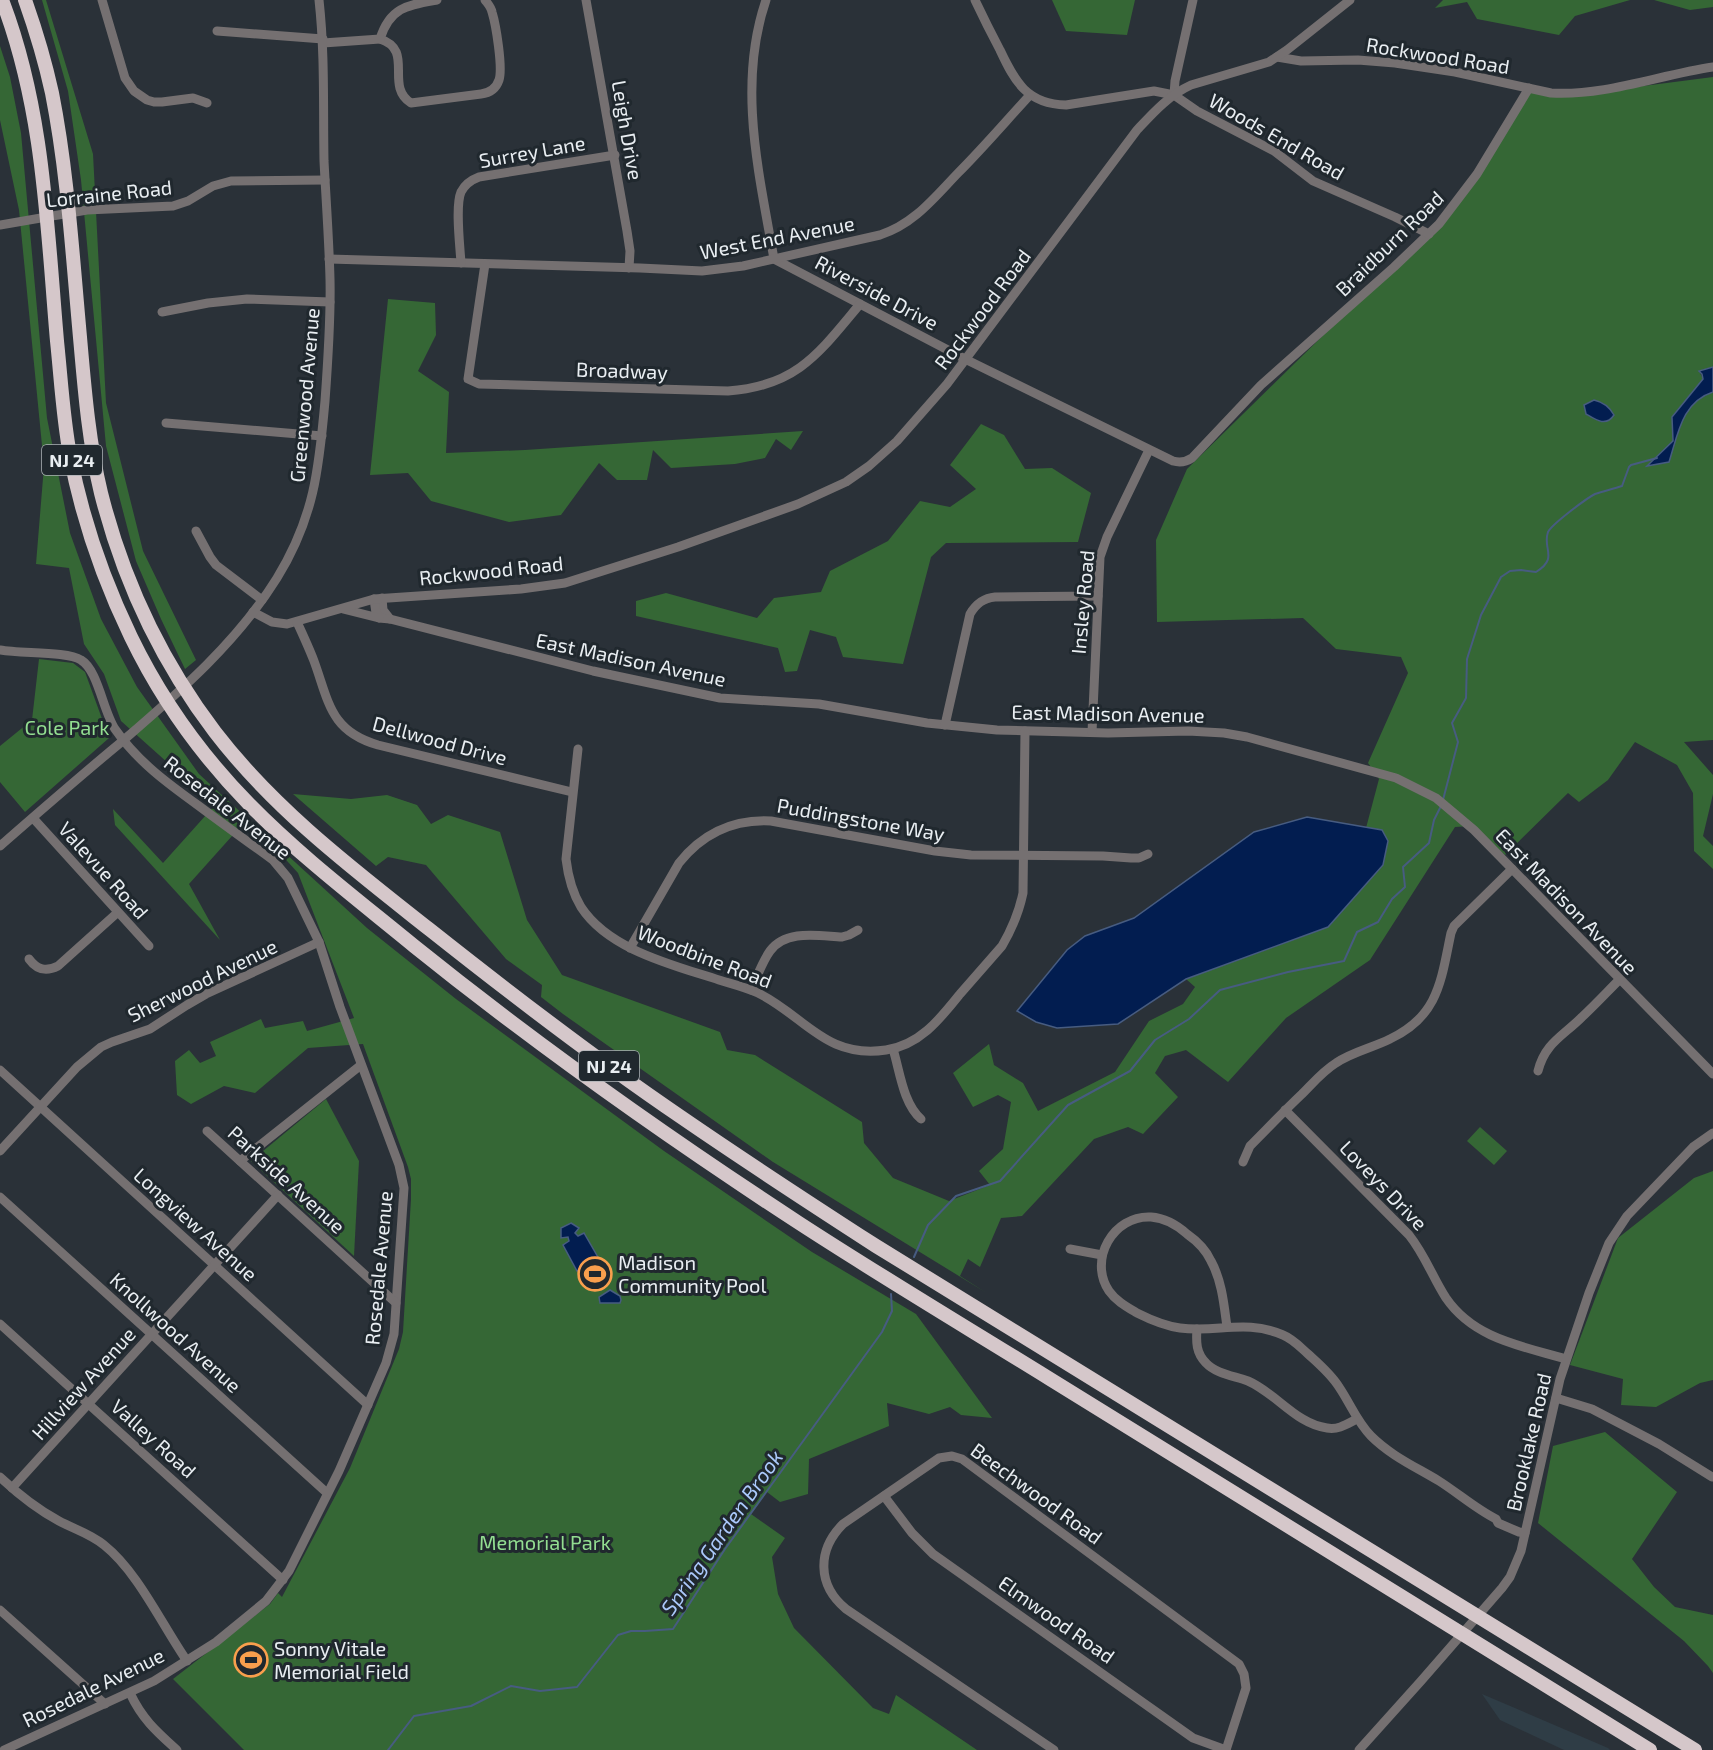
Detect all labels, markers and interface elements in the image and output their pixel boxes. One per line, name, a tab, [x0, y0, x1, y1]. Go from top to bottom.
street label: Rockwood Road	[1365, 32, 1511, 78]
street label: Leigh Drive	[607, 78, 649, 182]
street label: Woods End Road	[1205, 88, 1349, 184]
street label: Surrey Lane	[477, 130, 587, 172]
street label: Lorraine Road	[45, 174, 173, 212]
street label: Braidburn Road	[1330, 185, 1448, 301]
street label: West End Avenue	[698, 210, 856, 264]
street label: Rockwood Road	[929, 244, 1035, 374]
street label: Riverside Drive	[811, 250, 943, 334]
street label: Greenwood Avenue	[284, 307, 324, 483]
street label: Broadway	[576, 356, 669, 384]
road number: NJ 24	[42, 445, 102, 475]
street label: Insley Road	[1065, 549, 1099, 655]
street label: Rockwood Road	[418, 551, 564, 589]
street label: East Madison Avenue	[534, 627, 728, 691]
street label: East Madison Avenue	[1011, 699, 1205, 727]
street label: Dellwood Drive	[370, 711, 510, 769]
park label: Cole Park	[25, 715, 109, 739]
street label: Rosedale Avenue	[160, 750, 296, 864]
street label: Puddingstone Way	[775, 792, 947, 846]
street label: Valevue Road	[54, 816, 154, 924]
street label: East Madison Avenue	[1491, 823, 1643, 979]
street label: Woodbine Road	[634, 919, 776, 993]
street label: Sherwood Avenue	[123, 933, 281, 1027]
road number: NJ 24	[579, 1051, 639, 1081]
street label: Parkside Avenue	[224, 1120, 350, 1238]
street label: Loveys Drive	[1335, 1135, 1433, 1235]
street label: Longview Avenue	[129, 1162, 263, 1286]
street label: Rosedale Avenue	[359, 1190, 397, 1346]
place label: Madison Community Pool	[618, 1250, 766, 1297]
sports icon: Madison Community Pool	[577, 1256, 613, 1292]
street label: Knollwood Avenue	[106, 1267, 246, 1397]
street label: Hillview Avenue	[26, 1322, 140, 1444]
street label: Brooklake Road	[1500, 1371, 1556, 1513]
street label: Valley Road	[107, 1394, 201, 1482]
street label: Beechwood Road	[967, 1437, 1107, 1549]
water label: Spring Garden Brook	[655, 1445, 787, 1619]
park label: Memorial Park	[479, 1530, 611, 1554]
street label: Elmwood Road	[995, 1570, 1119, 1668]
place label: Sonny Vitale Memorial Field	[274, 1636, 409, 1683]
street label: Rosedale Avenue	[18, 1642, 168, 1732]
sports icon: Sonny Vitale Memorial Field	[233, 1642, 269, 1678]

